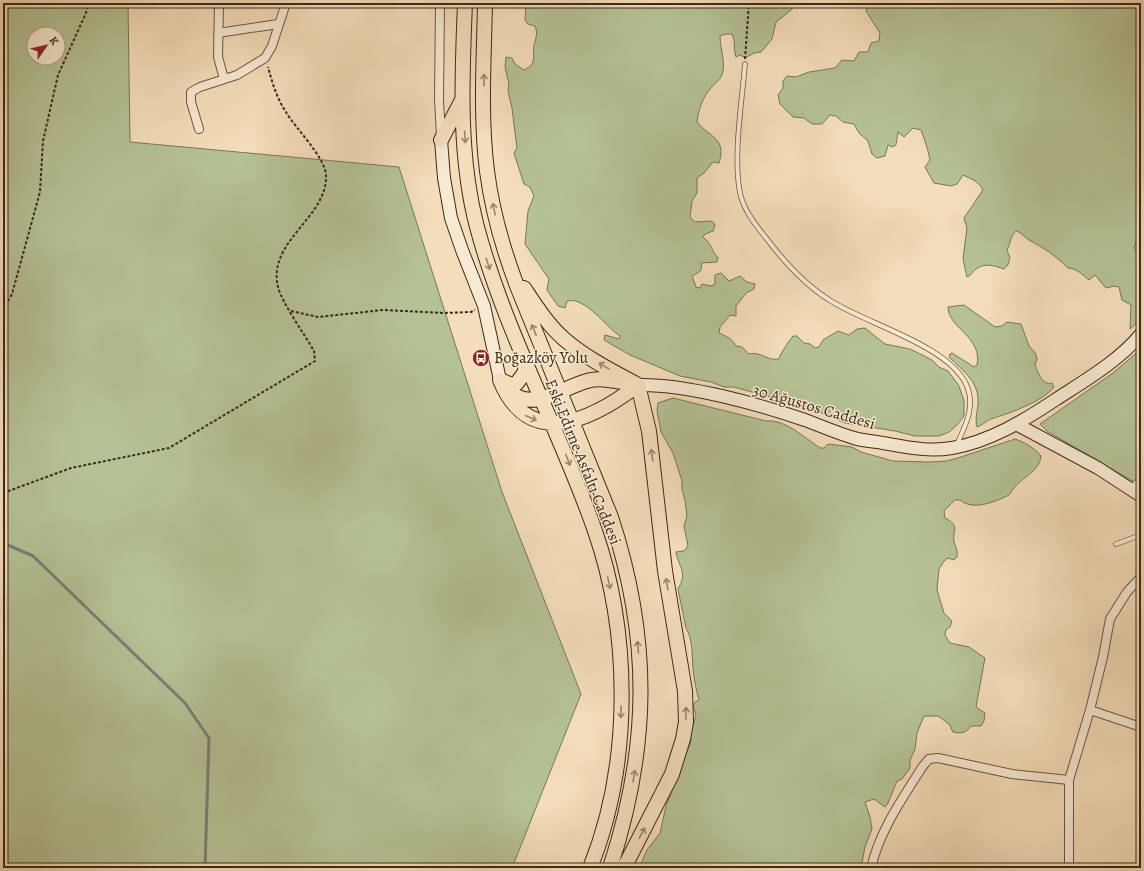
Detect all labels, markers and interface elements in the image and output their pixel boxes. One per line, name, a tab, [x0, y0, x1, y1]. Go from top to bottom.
north arrow	[26, 26, 66, 66]
text: K	[46, 33, 63, 49]
one-way arrow	[481, 74, 488, 87]
one-way arrow	[461, 130, 468, 143]
one-way arrow	[490, 203, 498, 216]
one-way arrow	[485, 257, 492, 270]
one-way arrow	[530, 325, 538, 337]
place label: Boğazköy Yolu	[494, 347, 588, 369]
bus stop icon: Boğazköy Yolu	[471, 348, 491, 368]
one-way arrow	[598, 361, 610, 369]
street label: Eski Edirne Asfaltı Caddesi	[540, 376, 626, 548]
street label: 30 Ağustos Caddesi	[750, 379, 878, 435]
one-way arrow	[524, 415, 536, 422]
one-way arrow	[649, 449, 656, 462]
one-way arrow	[564, 453, 572, 465]
one-way arrow	[605, 576, 613, 589]
one-way arrow	[663, 578, 671, 591]
one-way arrow	[635, 641, 642, 654]
one-way arrow	[617, 705, 625, 718]
one-way arrow	[682, 707, 690, 720]
one-way arrow	[630, 770, 638, 783]
one-way arrow	[638, 828, 646, 840]

